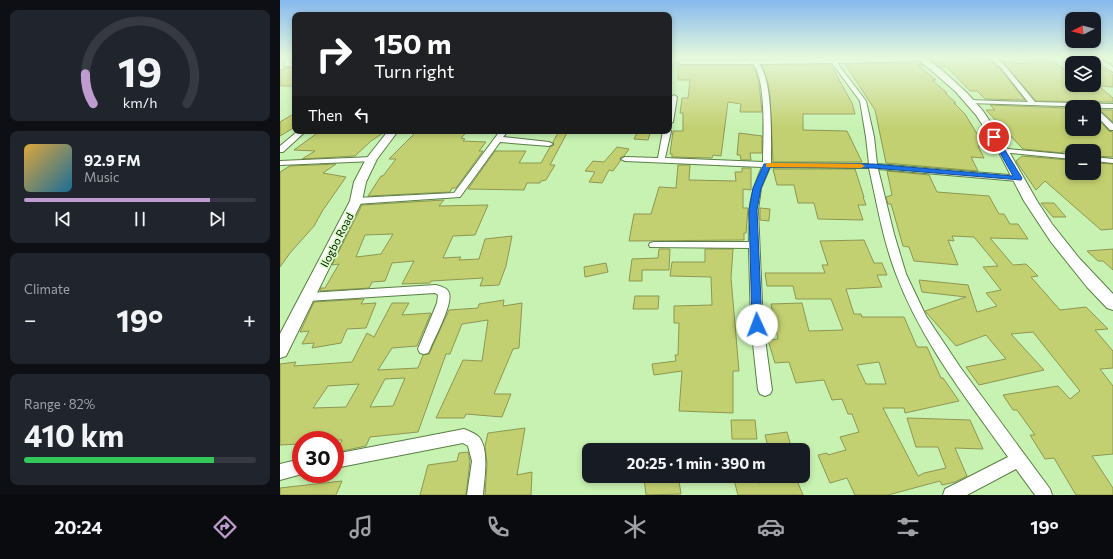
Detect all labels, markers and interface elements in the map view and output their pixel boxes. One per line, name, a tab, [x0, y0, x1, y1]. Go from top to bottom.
north arrow	[1065, 12, 1101, 48]
map controls	[1065, 12, 1101, 180]
text: 150 m	[374, 26, 451, 60]
icon: right	[308, 28, 360, 80]
text: 19	[118, 44, 162, 95]
button: layers	[1065, 56, 1101, 92]
text: Turn right	[374, 60, 454, 82]
text: km/h	[123, 92, 157, 110]
button: +	[1065, 100, 1101, 136]
icon: left	[351, 104, 373, 126]
text: Then	[308, 106, 343, 124]
pin	[977, 120, 1011, 154]
icon: arrive	[983, 126, 1005, 148]
button: −	[1065, 144, 1101, 180]
text: 92.9 FM	[84, 151, 141, 169]
text: Music	[84, 169, 119, 185]
icon: previous	[52, 208, 74, 230]
icon: pause	[129, 208, 151, 230]
icon: next	[206, 208, 228, 230]
street label: Ilogbo Road	[317, 210, 356, 269]
text: Climate	[24, 281, 70, 297]
text: 19°	[116, 301, 163, 338]
position arrow	[736, 304, 778, 346]
text: −	[24, 306, 37, 333]
text: +	[243, 306, 256, 333]
text: Range · 82%	[24, 396, 95, 412]
text: 410 km	[24, 416, 124, 453]
speed limit sign: 30	[292, 431, 344, 483]
text: 20:25 · 1 min · 390 m	[627, 454, 765, 472]
icon: directions	[211, 513, 239, 541]
icon: music	[347, 513, 375, 541]
icon: phone	[484, 513, 512, 541]
icon: climate	[621, 513, 649, 541]
icon: car	[757, 513, 785, 541]
icon: filters	[894, 513, 922, 541]
text: 20:24	[54, 516, 102, 538]
text: 19°	[1030, 516, 1059, 538]

